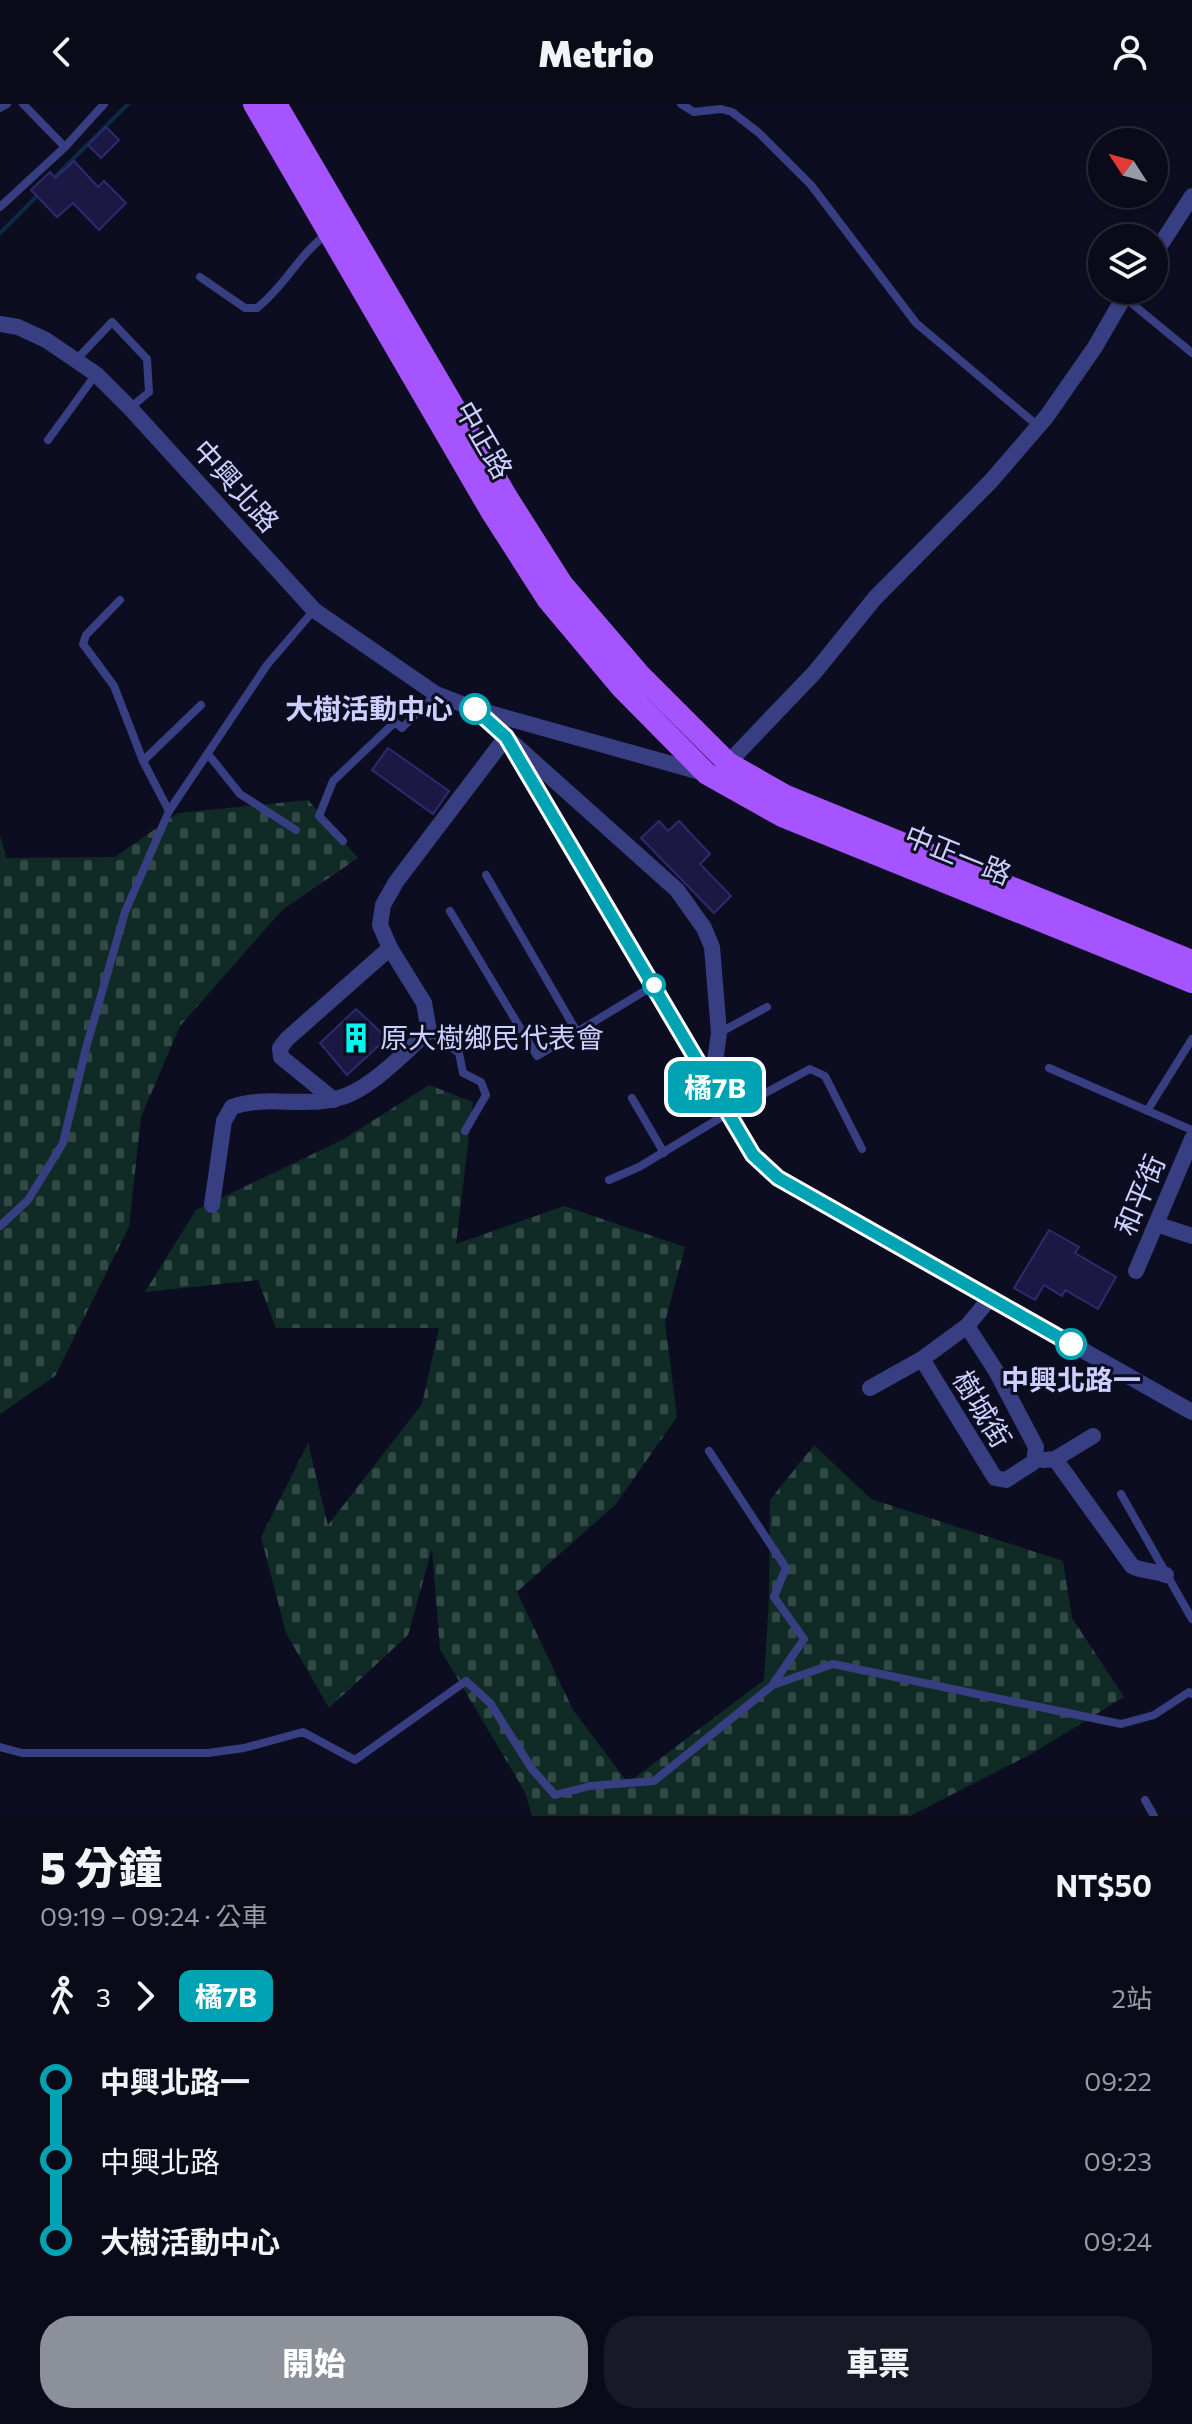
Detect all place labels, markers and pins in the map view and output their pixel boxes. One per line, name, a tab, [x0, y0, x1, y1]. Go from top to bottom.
place label: 大樹活動中心	[285, 691, 453, 725]
marker: 大樹活動中心	[460, 694, 490, 724]
unlabelled marker	[643, 974, 665, 996]
place label: 原大樹鄉民代表會	[380, 1020, 604, 1054]
building icon: 原大樹鄉民代表會	[339, 1021, 373, 1055]
marker: 中興北路一	[1056, 1329, 1086, 1359]
place label: 中興北路一	[1001, 1362, 1141, 1396]

